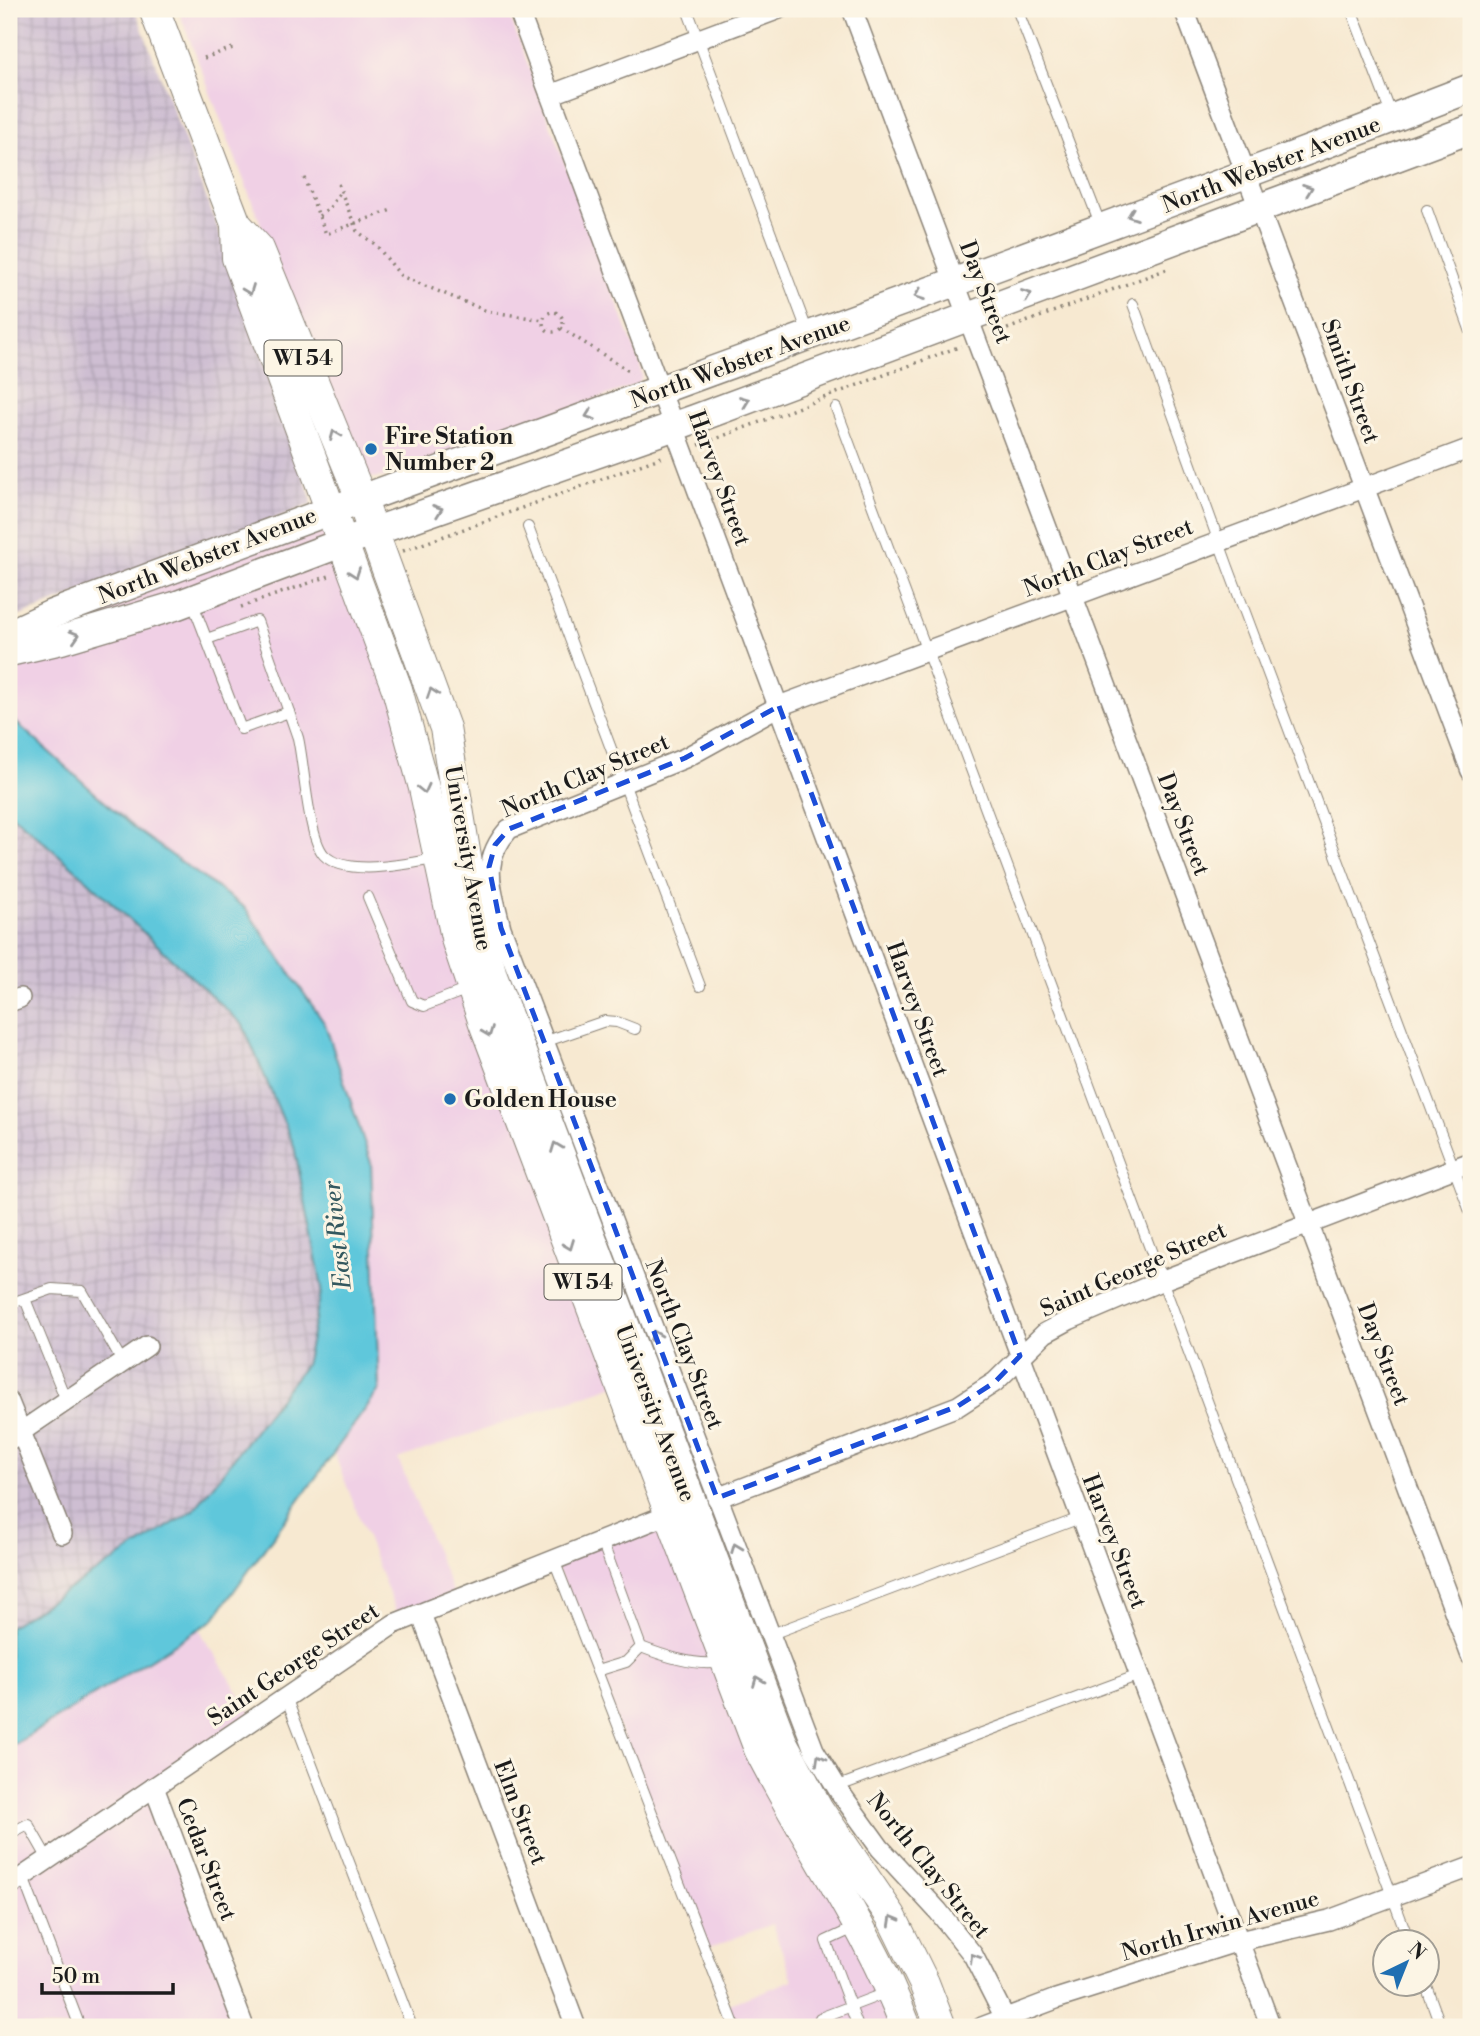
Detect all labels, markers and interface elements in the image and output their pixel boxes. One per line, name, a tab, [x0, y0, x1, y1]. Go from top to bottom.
street label: North Webster Avenue	[1158, 110, 1385, 220]
one-way arrow	[1302, 184, 1314, 198]
one-way arrow	[1127, 207, 1139, 221]
street label: Day Street	[953, 237, 1017, 348]
one-way arrow	[240, 283, 254, 295]
one-way arrow	[914, 287, 926, 301]
one-way arrow	[1020, 290, 1032, 304]
street label: North Webster Avenue	[627, 309, 854, 415]
street label: Smith Street	[1315, 315, 1385, 447]
road number: WI 54	[264, 340, 342, 376]
one-way arrow	[738, 395, 750, 409]
one-way arrow	[585, 407, 597, 421]
street label: Harvey Street	[682, 407, 756, 550]
place label: Fire Station Number 2	[385, 423, 513, 477]
one-way arrow	[329, 429, 343, 441]
marker: Fire Station Number 2	[363, 441, 379, 457]
street label: North Webster Avenue	[94, 501, 321, 611]
one-way arrow	[431, 504, 444, 518]
street label: North Clay Street	[1019, 513, 1197, 603]
one-way arrow	[346, 566, 360, 578]
one-way arrow	[69, 629, 81, 644]
one-way arrow	[426, 687, 440, 700]
street label: North Clay Street	[497, 728, 674, 824]
street label: University Avenue	[438, 763, 498, 953]
street label: Day Street	[1151, 769, 1215, 880]
one-way arrow	[416, 783, 431, 795]
street label: Harvey Street	[880, 938, 954, 1081]
one-way arrow	[480, 1026, 494, 1038]
place label: Golden House	[464, 1086, 617, 1114]
marker: Golden House	[442, 1091, 458, 1107]
one-way arrow	[551, 1141, 565, 1153]
water label: East River	[317, 1179, 359, 1291]
street label: Saint George Street	[1036, 1216, 1231, 1324]
one-way arrow	[561, 1239, 575, 1251]
street label: North Clay Street	[639, 1255, 729, 1433]
road number: WI 54	[544, 1264, 622, 1300]
street label: Day Street	[1351, 1299, 1415, 1410]
street label: University Avenue	[608, 1321, 702, 1506]
one-way arrow	[649, 1330, 663, 1342]
street label: Harvey Street	[1076, 1470, 1153, 1613]
one-way arrow	[730, 1543, 744, 1555]
street label: Saint George Street	[203, 1597, 385, 1733]
one-way arrow	[752, 1675, 766, 1687]
one-way arrow	[815, 1754, 828, 1767]
street label: Elm Street	[487, 1756, 553, 1869]
street label: North Clay Street	[861, 1787, 996, 1944]
street label: Cedar Street	[170, 1794, 242, 1925]
street label: North Irwin Avenue	[1118, 1884, 1322, 1968]
one-way arrow	[888, 1915, 901, 1928]
north arrow	[1372, 1927, 1442, 1997]
text: N	[1403, 1937, 1431, 1965]
scale bar	[42, 1952, 173, 1996]
one-way arrow	[969, 1952, 982, 1965]
text: 50 m	[52, 1964, 100, 1990]

